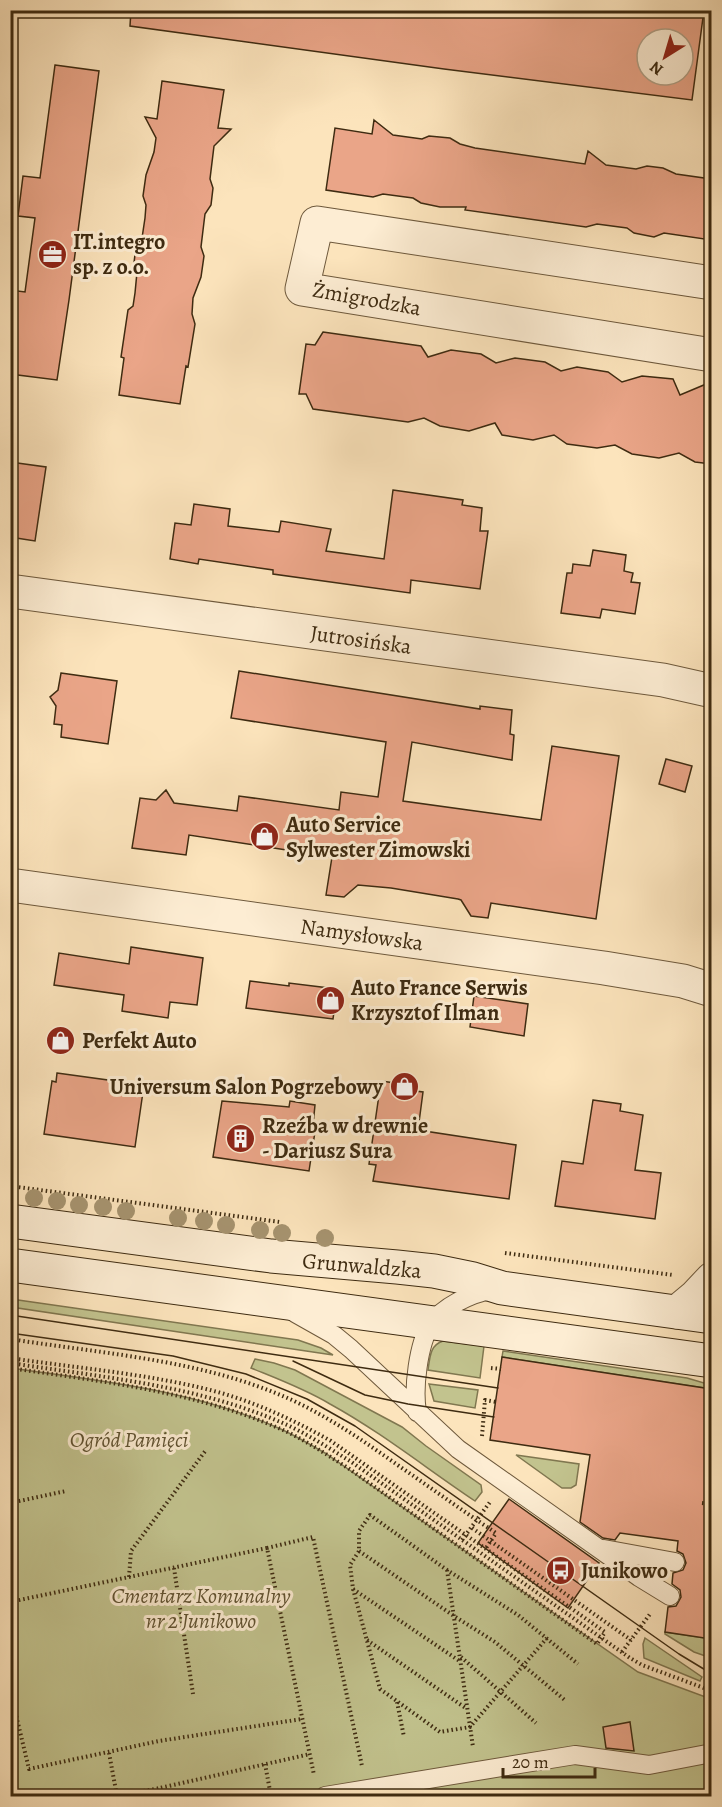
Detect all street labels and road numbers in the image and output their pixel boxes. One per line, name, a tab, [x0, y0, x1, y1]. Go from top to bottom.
street label: Żmigrodzka	[310, 275, 424, 323]
street label: Jutrosińska	[308, 618, 414, 662]
street label: Namysłowska	[298, 912, 426, 959]
street label: Grunwaldzka	[301, 1246, 424, 1286]

